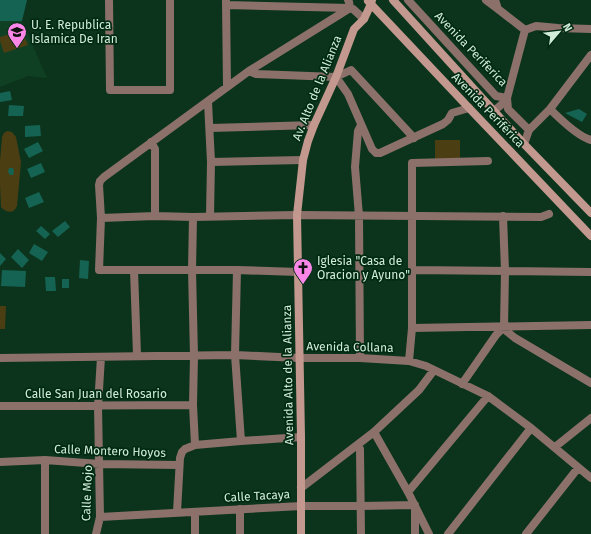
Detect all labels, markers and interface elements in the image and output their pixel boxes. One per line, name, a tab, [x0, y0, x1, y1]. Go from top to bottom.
street label: Avenida Periferica	[432, 9, 510, 89]
north arrow	[539, 12, 579, 52]
place label: U. E. Republica Islamica De Iran	[31, 18, 118, 46]
school or university icon: U. E. Republica Islamica De Iran	[6, 21, 28, 49]
text: N	[560, 21, 575, 34]
street label: Av. Alto de la Alianza	[290, 33, 344, 143]
street label: Avenida Periférica	[449, 70, 527, 150]
place label: Iglesia "Casa de Oracion y Ayuno"	[317, 254, 410, 282]
church icon: Iglesia "Casa de Oracion y Ayuno"	[292, 257, 314, 285]
street label: Avenida Alto de la Alianza	[280, 305, 296, 445]
street label: Avenida Collana	[306, 339, 394, 355]
street label: Calle San Juan del Rosario	[25, 387, 167, 401]
street label: Calle Montero Hoyos	[54, 442, 167, 460]
street label: Calle Mojo	[79, 465, 95, 521]
street label: Calle Tacaya	[224, 487, 290, 505]

